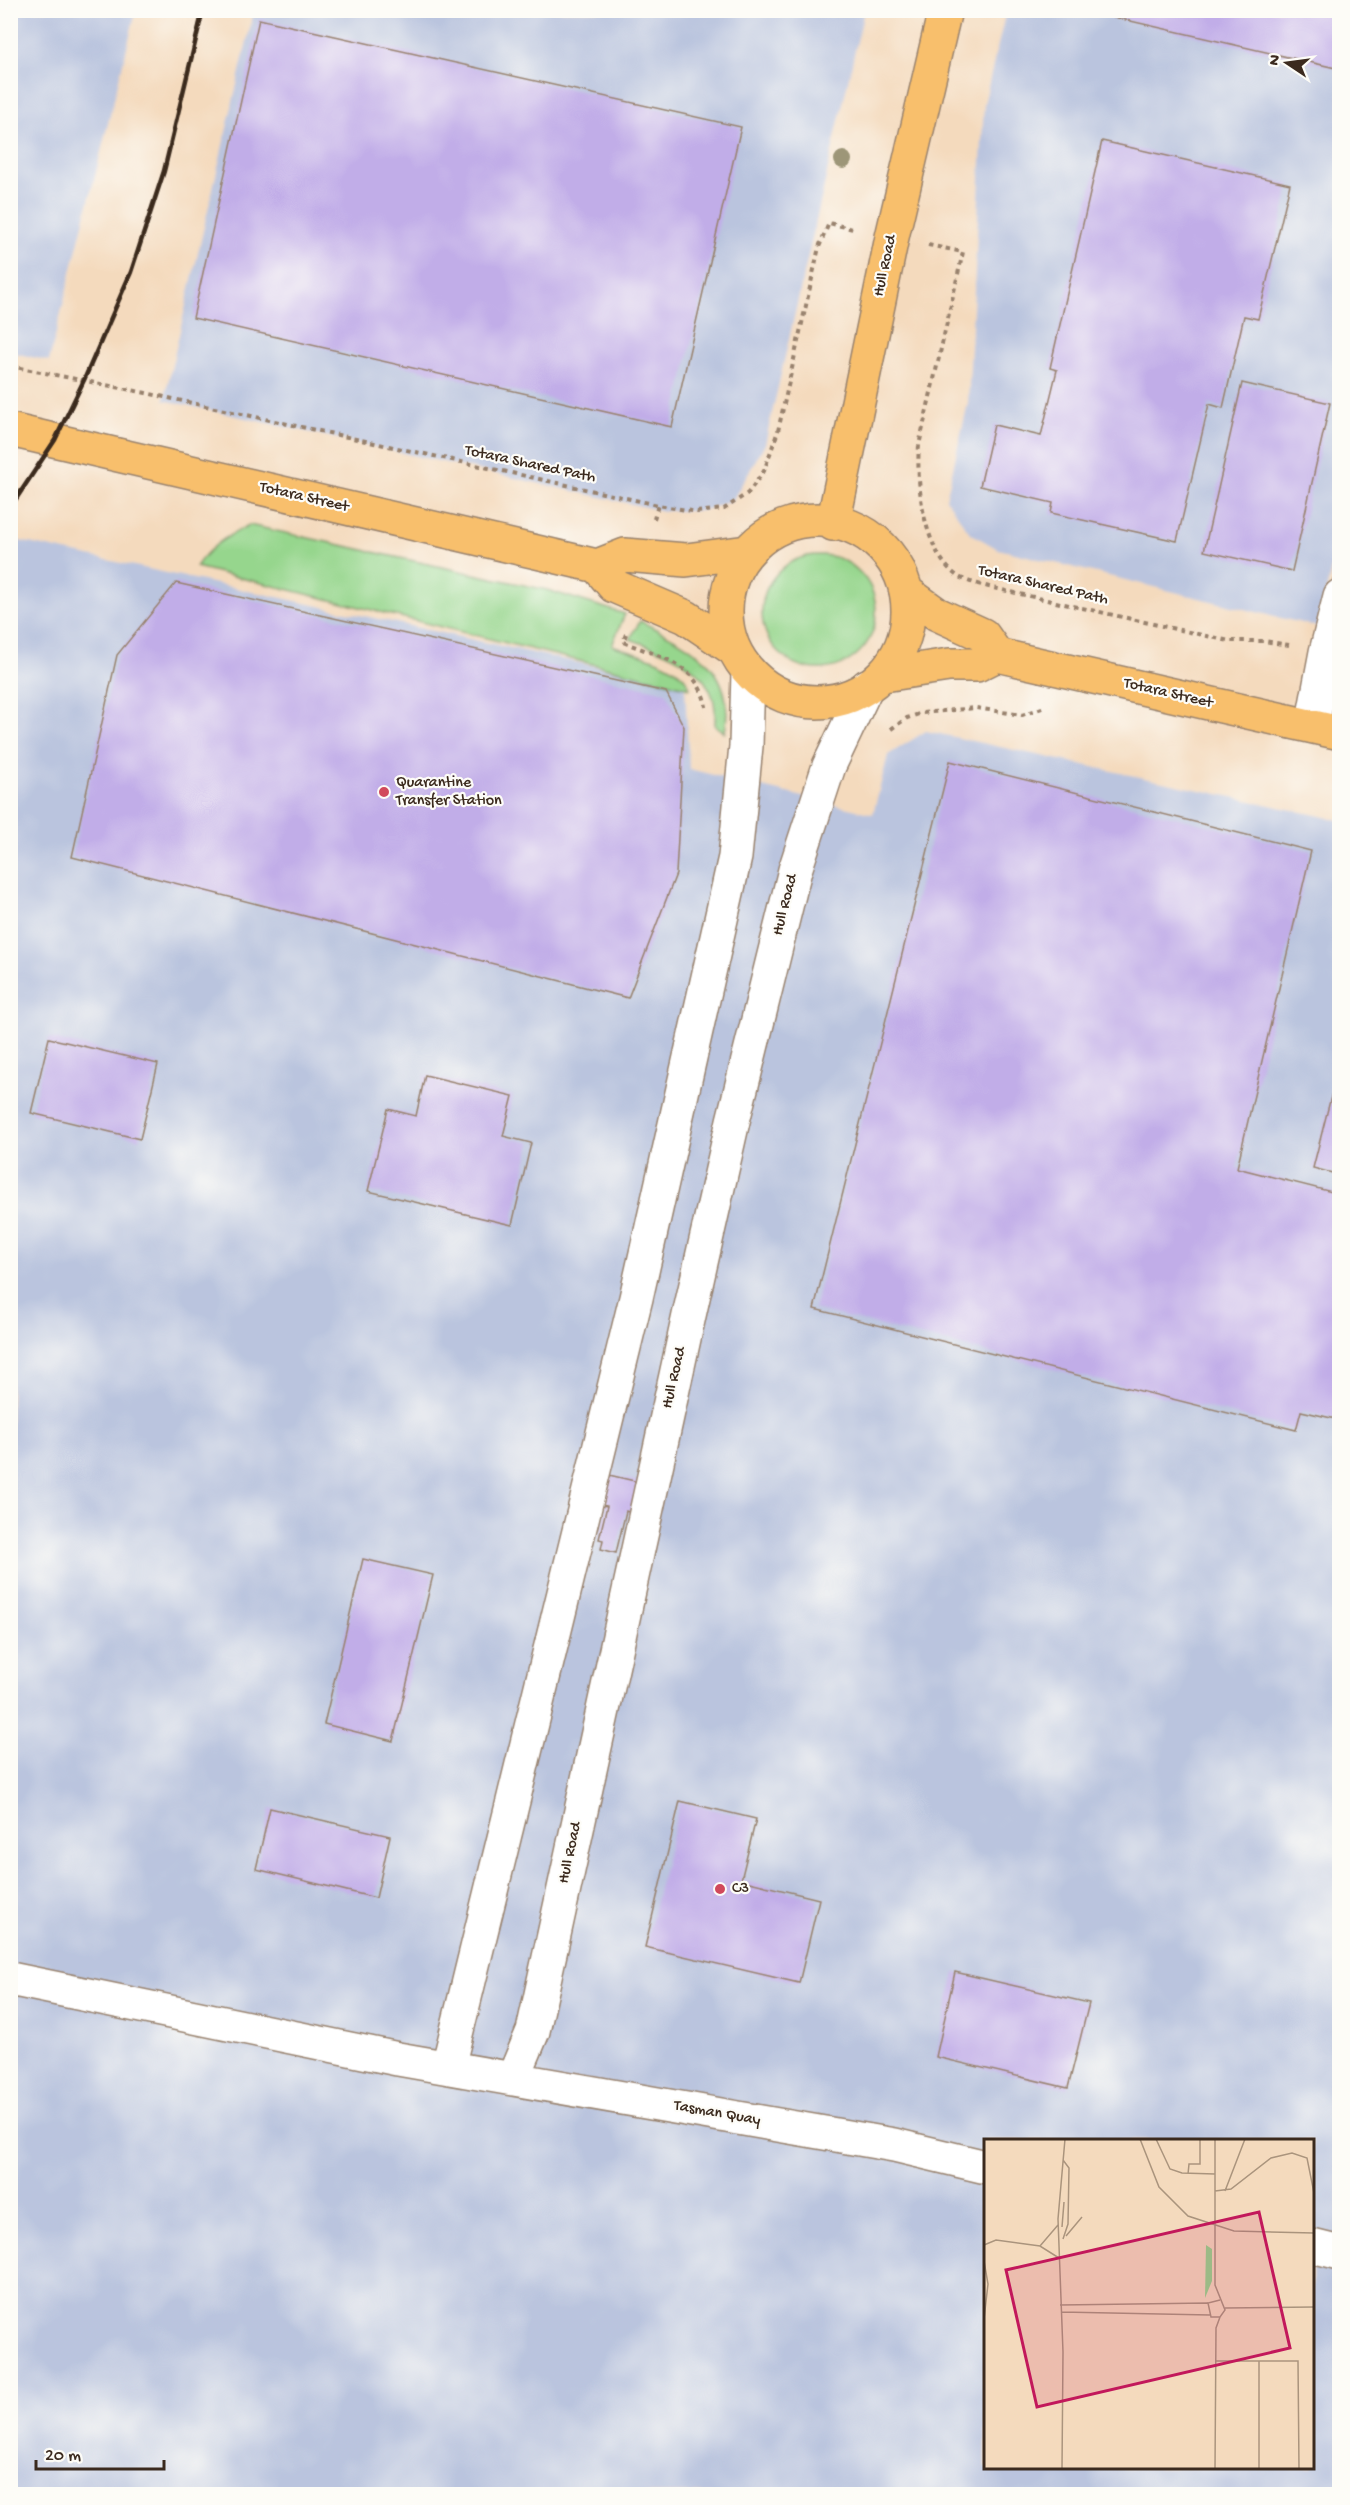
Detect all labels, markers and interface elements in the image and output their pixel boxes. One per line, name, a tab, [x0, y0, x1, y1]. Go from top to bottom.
north arrow	[1257, 33, 1317, 93]
text: N	[1265, 53, 1286, 68]
street label: Hull Road	[870, 232, 902, 299]
street label: Totara Shared Path	[462, 442, 597, 488]
street label: Totara Street	[257, 478, 352, 518]
street label: Totara Shared Path	[975, 562, 1110, 610]
street label: Totara Street	[1121, 674, 1216, 714]
place label: Quarantine Transfer Station	[395, 774, 502, 811]
marker: Quarantine Transfer Station	[377, 785, 391, 799]
street label: Hull Road	[769, 871, 803, 938]
street label: Hull Road	[659, 1344, 692, 1411]
street label: Hull Road	[555, 1819, 587, 1886]
place label: C3	[732, 1880, 749, 1899]
marker: C3	[713, 1882, 727, 1896]
street label: Tasman Quay	[671, 2097, 762, 2131]
inset map	[984, 2139, 1314, 2469]
scale bar	[36, 2433, 164, 2471]
text: 20 m	[45, 2446, 81, 2467]

